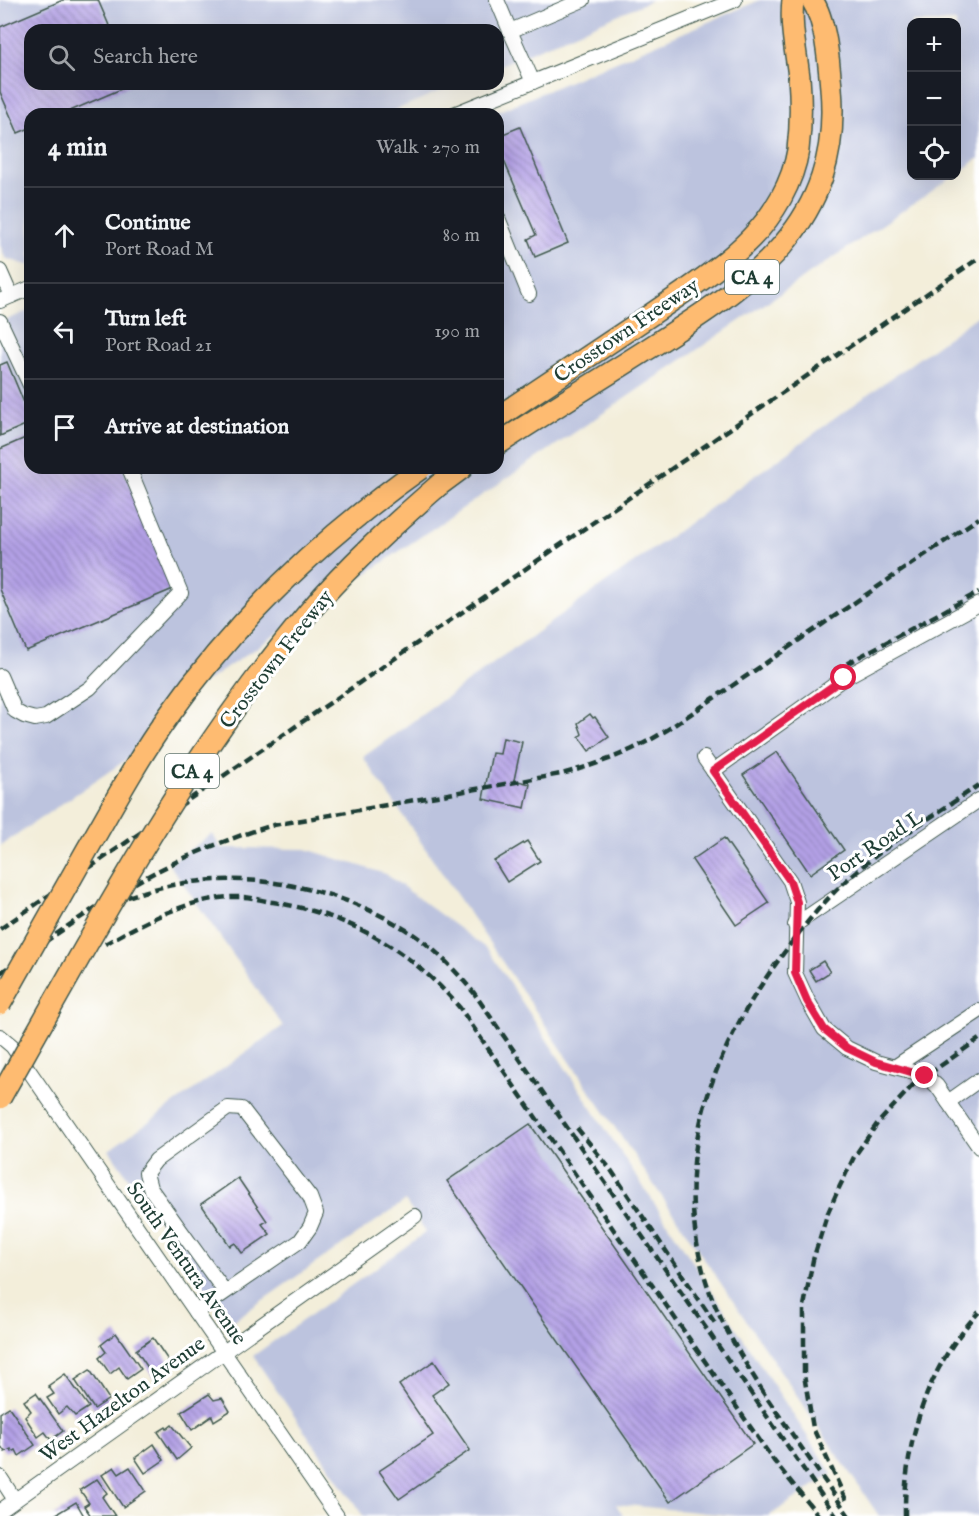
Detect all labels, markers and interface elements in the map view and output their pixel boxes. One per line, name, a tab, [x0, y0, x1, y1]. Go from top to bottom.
map controls	[907, 18, 961, 180]
button: +	[907, 18, 961, 72]
search box	[24, 24, 504, 90]
icon: search	[45, 41, 78, 74]
text: Search here	[93, 43, 198, 71]
button: −	[907, 72, 961, 126]
button: locate	[907, 126, 961, 180]
text: 4 min	[48, 131, 107, 164]
text: Walk · 270 m	[376, 135, 480, 160]
text: Continue	[105, 209, 191, 237]
icon: ahead	[48, 219, 81, 252]
text: 80 m	[443, 223, 480, 248]
text: Port Road M	[105, 237, 214, 262]
road number: CA 4	[725, 260, 779, 294]
street label: Crosstown Freeway	[549, 272, 705, 390]
text: Turn left	[105, 305, 187, 333]
icon: left	[48, 315, 81, 348]
text: 190 m	[434, 319, 480, 344]
text: Port Road 21	[105, 333, 212, 358]
icon: arrive	[48, 411, 81, 444]
text: Arrive at destination	[105, 413, 289, 441]
street label: Crosstown Freeway	[214, 584, 340, 735]
route start	[830, 664, 856, 690]
road number: CA 4	[165, 754, 219, 788]
street label: Port Road L	[823, 804, 929, 888]
route end	[911, 1062, 937, 1088]
street label: South Ventura Avenue	[119, 1177, 252, 1351]
street label: West Hazelton Avenue	[35, 1331, 211, 1469]

